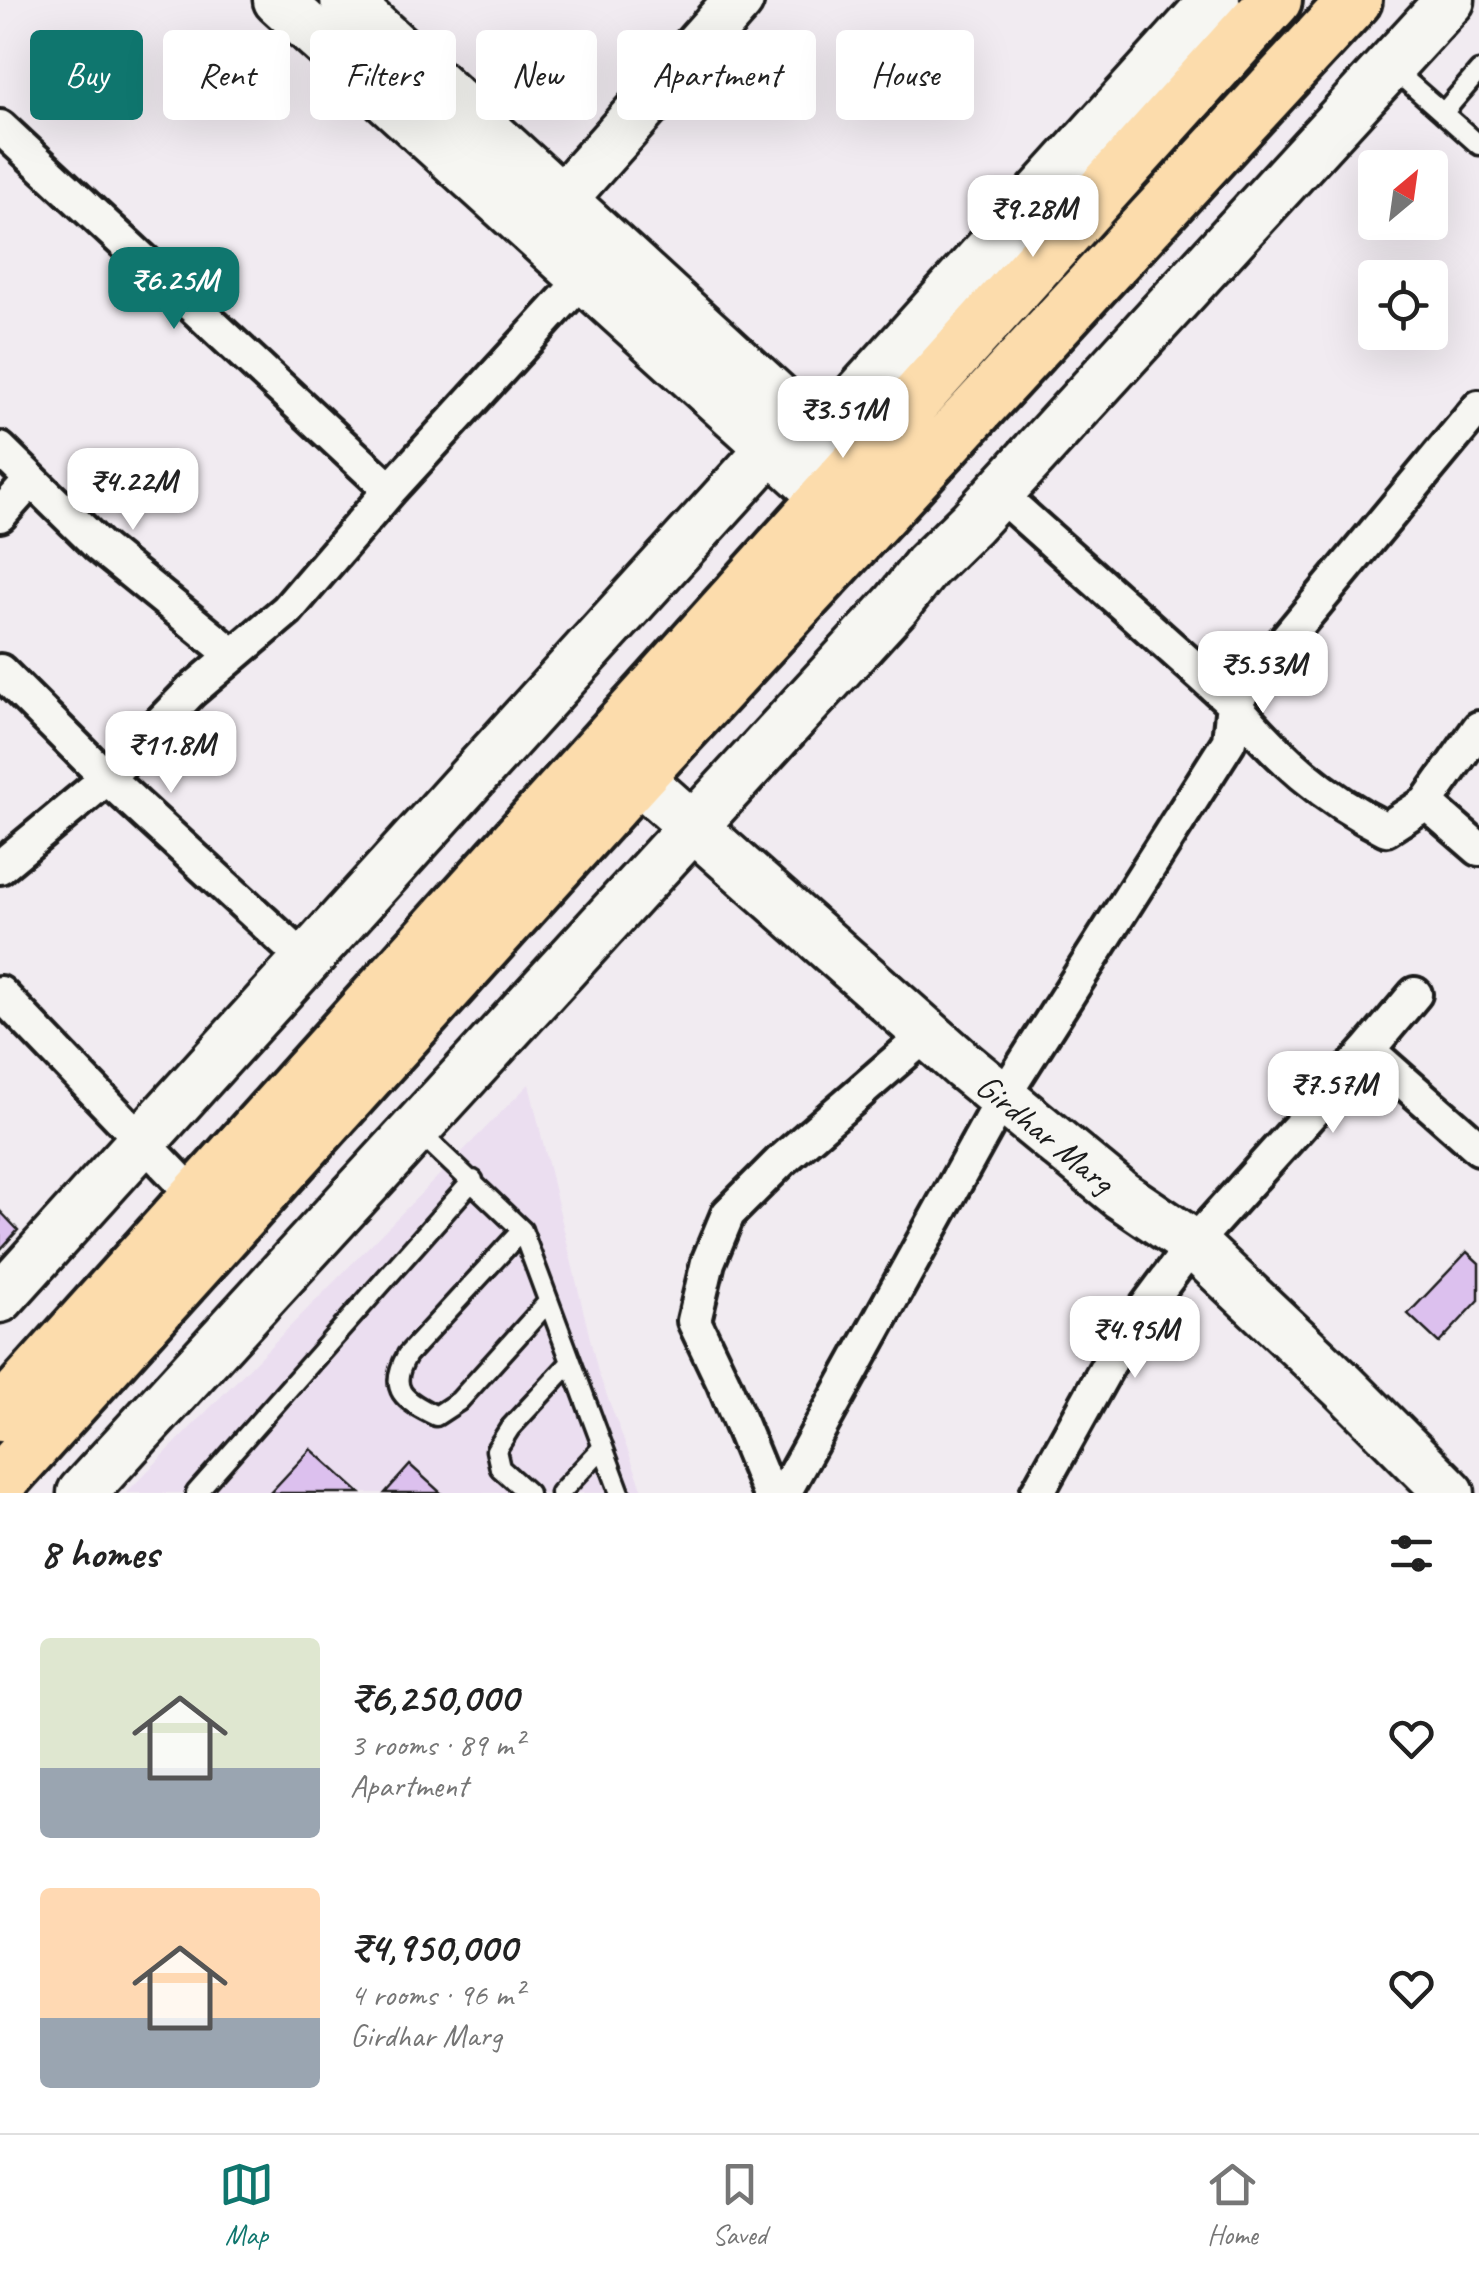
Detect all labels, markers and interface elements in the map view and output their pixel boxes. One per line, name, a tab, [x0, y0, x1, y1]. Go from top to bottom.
chip: Buy	[30, 30, 143, 120]
chip: Rent	[163, 30, 290, 120]
chip: Filters	[310, 30, 456, 120]
chip: New	[476, 30, 597, 120]
chip: Apartment	[617, 30, 816, 120]
chip: House	[836, 30, 974, 120]
north arrow	[1358, 150, 1448, 240]
map controls	[1358, 150, 1448, 350]
pin: ₹9.28M	[952, 175, 1114, 260]
text: ₹9.28M	[990, 187, 1076, 228]
pin: ₹6.25M	[93, 247, 255, 332]
text: ₹6.25M	[130, 259, 218, 300]
button: locate	[1358, 260, 1448, 350]
pin: ₹3.51M	[762, 376, 924, 461]
text: ₹3.51M	[800, 388, 886, 429]
pin: ₹4.22M	[52, 448, 214, 533]
text: ₹4.22M	[89, 460, 177, 501]
pin: ₹5.53M	[1182, 631, 1344, 716]
text: ₹5.53M	[1220, 643, 1306, 684]
pin: ₹11.8M	[90, 711, 252, 796]
text: ₹11.8M	[127, 723, 215, 764]
pin: ₹7.57M	[1252, 1051, 1414, 1136]
street label: Girdhar Marg	[967, 1063, 1126, 1205]
text: ₹7.57M	[1290, 1063, 1376, 1104]
pin: ₹4.95M	[1054, 1296, 1216, 1381]
text: ₹4.95M	[1092, 1308, 1178, 1349]
icon: filters	[1384, 1526, 1439, 1581]
text: 8 homes	[40, 1527, 159, 1580]
text: ₹6,250,000	[350, 1671, 518, 1724]
icon: home	[120, 1678, 240, 1798]
icon: heart	[1384, 1711, 1439, 1766]
text: 3 rooms · 89 m²	[350, 1724, 523, 1765]
text: Apartment	[350, 1765, 468, 1806]
text: ₹4,950,000	[350, 1921, 517, 1974]
icon: home	[120, 1928, 240, 2048]
icon: heart	[1384, 1961, 1439, 2016]
text: 4 rooms · 96 m²	[350, 1974, 523, 2015]
text: Girdhar Marg	[350, 2015, 502, 2056]
tab: Map	[219, 2157, 274, 2252]
tab: Saved	[712, 2157, 767, 2252]
tab: Home	[1205, 2157, 1260, 2252]

